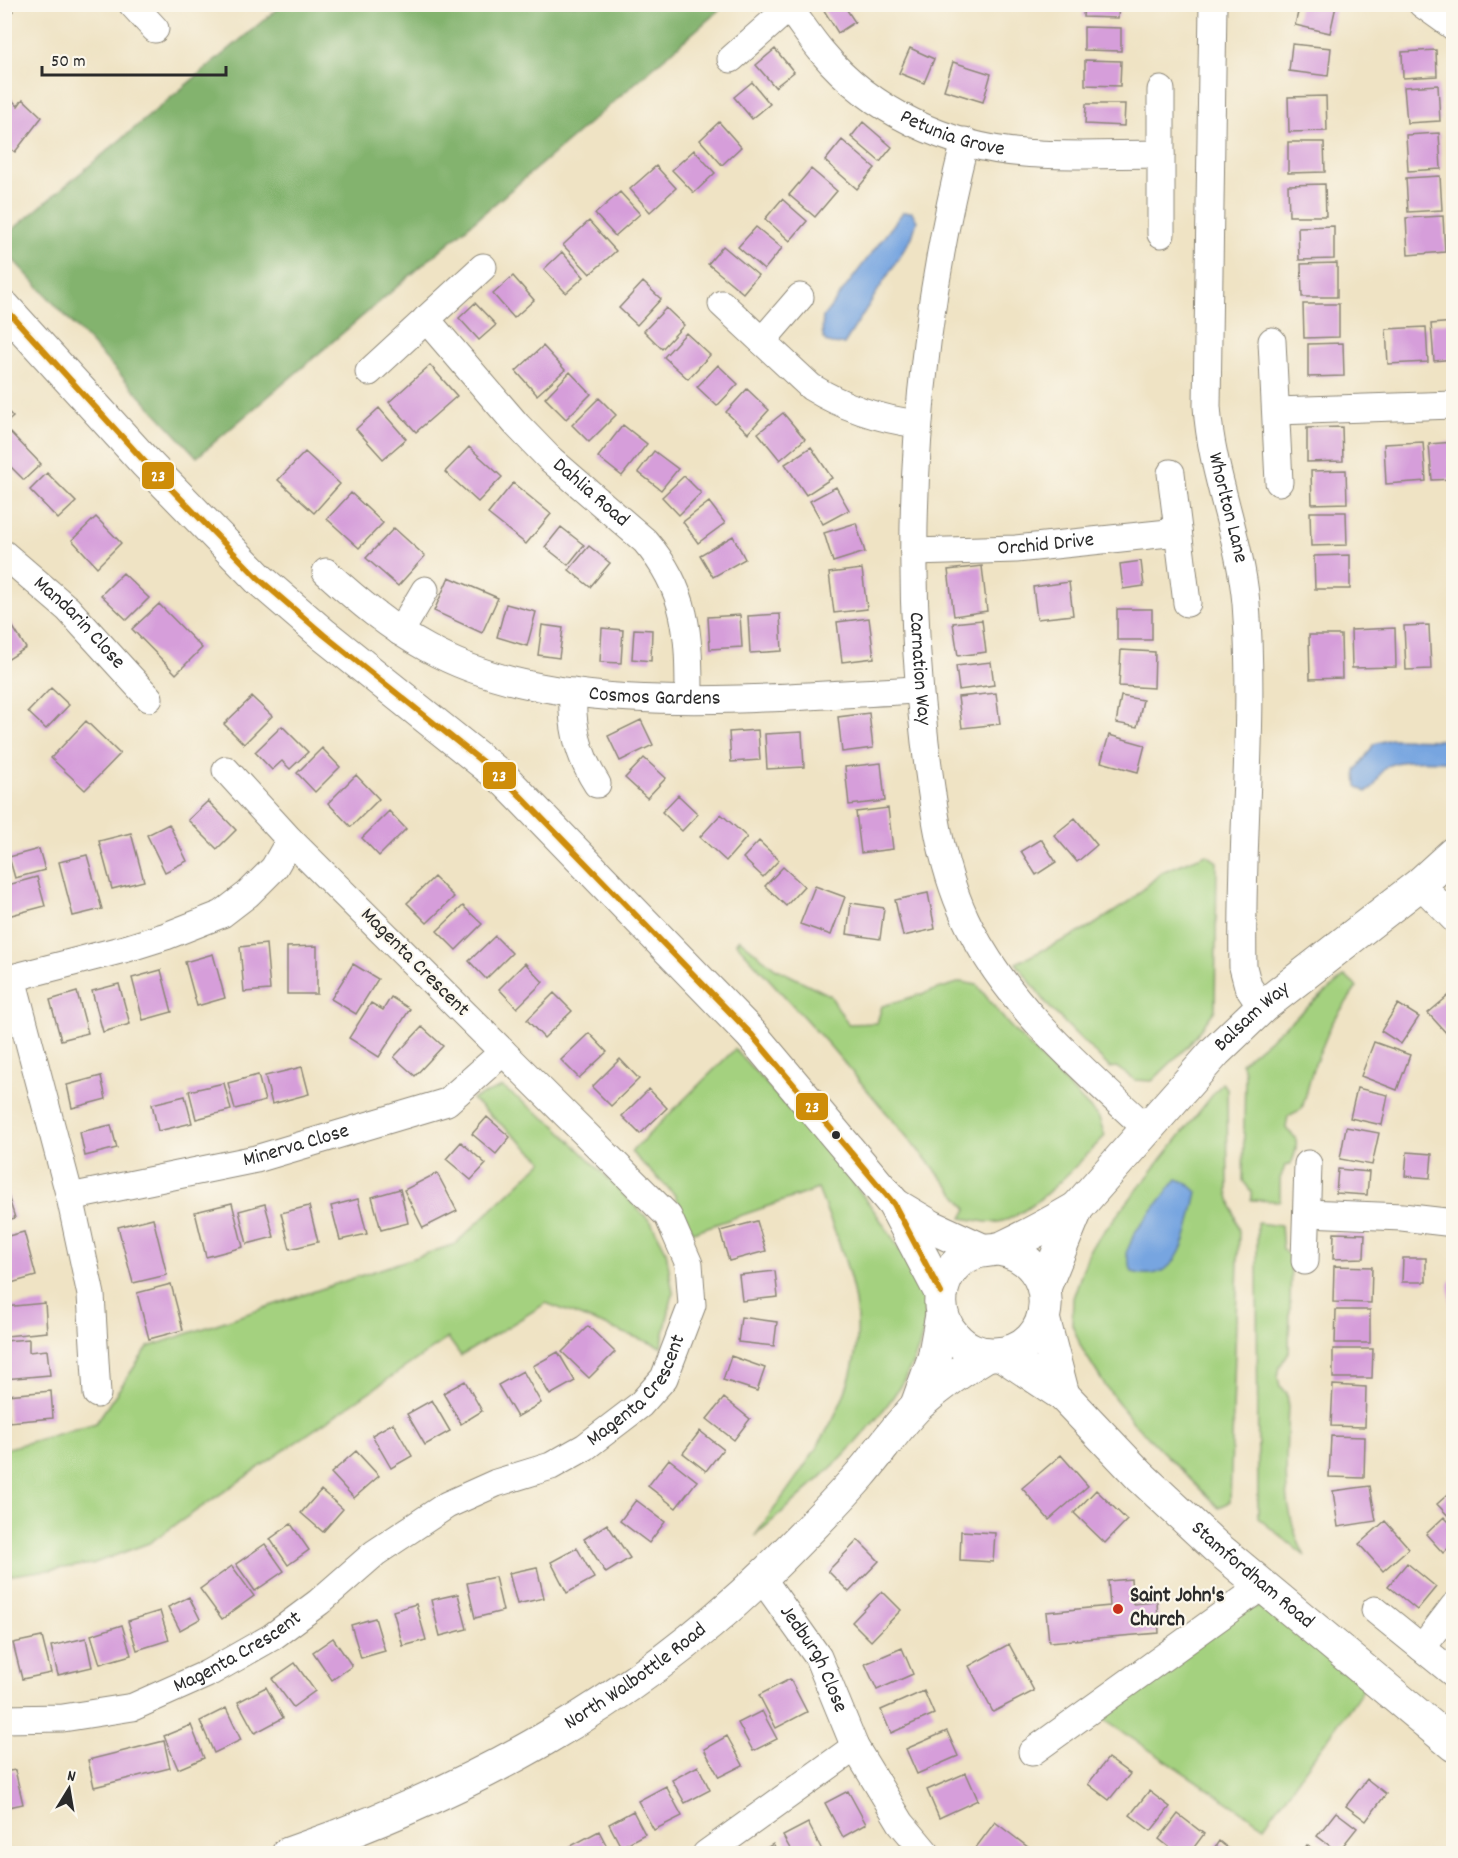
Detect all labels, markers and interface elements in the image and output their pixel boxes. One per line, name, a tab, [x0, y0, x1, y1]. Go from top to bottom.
scale bar	[42, 39, 226, 77]
text: 50 m	[51, 50, 86, 75]
street label: Petunia Grove	[894, 103, 1007, 166]
street label: Whorlton Lane	[1199, 450, 1255, 566]
street label: Dahlia Road	[545, 452, 635, 535]
line badge: 23	[141, 461, 175, 490]
text: 23	[151, 466, 165, 489]
street label: Orchid Drive	[997, 526, 1096, 565]
street label: Mandarin Close	[26, 570, 132, 677]
street label: Carnation Way	[900, 611, 938, 727]
street label: Cosmos Gardens	[587, 680, 721, 715]
line badge: 23	[482, 761, 517, 790]
text: 23	[492, 766, 506, 789]
street label: Magenta Crescent	[352, 901, 476, 1025]
street label: Balsam Way	[1208, 975, 1297, 1060]
line badge: 23	[795, 1092, 829, 1121]
text: 23	[805, 1097, 819, 1120]
street label: Minerva Close	[241, 1117, 353, 1176]
unlabelled marker	[830, 1129, 842, 1141]
street label: Magenta Crescent	[581, 1330, 694, 1455]
street label: Stamfordham Road	[1183, 1515, 1320, 1637]
place label: Saint John's Church	[1130, 1582, 1225, 1636]
street label: Jedburgh Close	[771, 1600, 854, 1718]
marker: Saint John's Church	[1111, 1602, 1125, 1616]
street label: Magenta Crescent	[169, 1604, 309, 1702]
street label: North Walbottle Road	[559, 1616, 714, 1739]
north arrow	[39, 1759, 99, 1819]
text: N	[65, 1765, 78, 1789]

